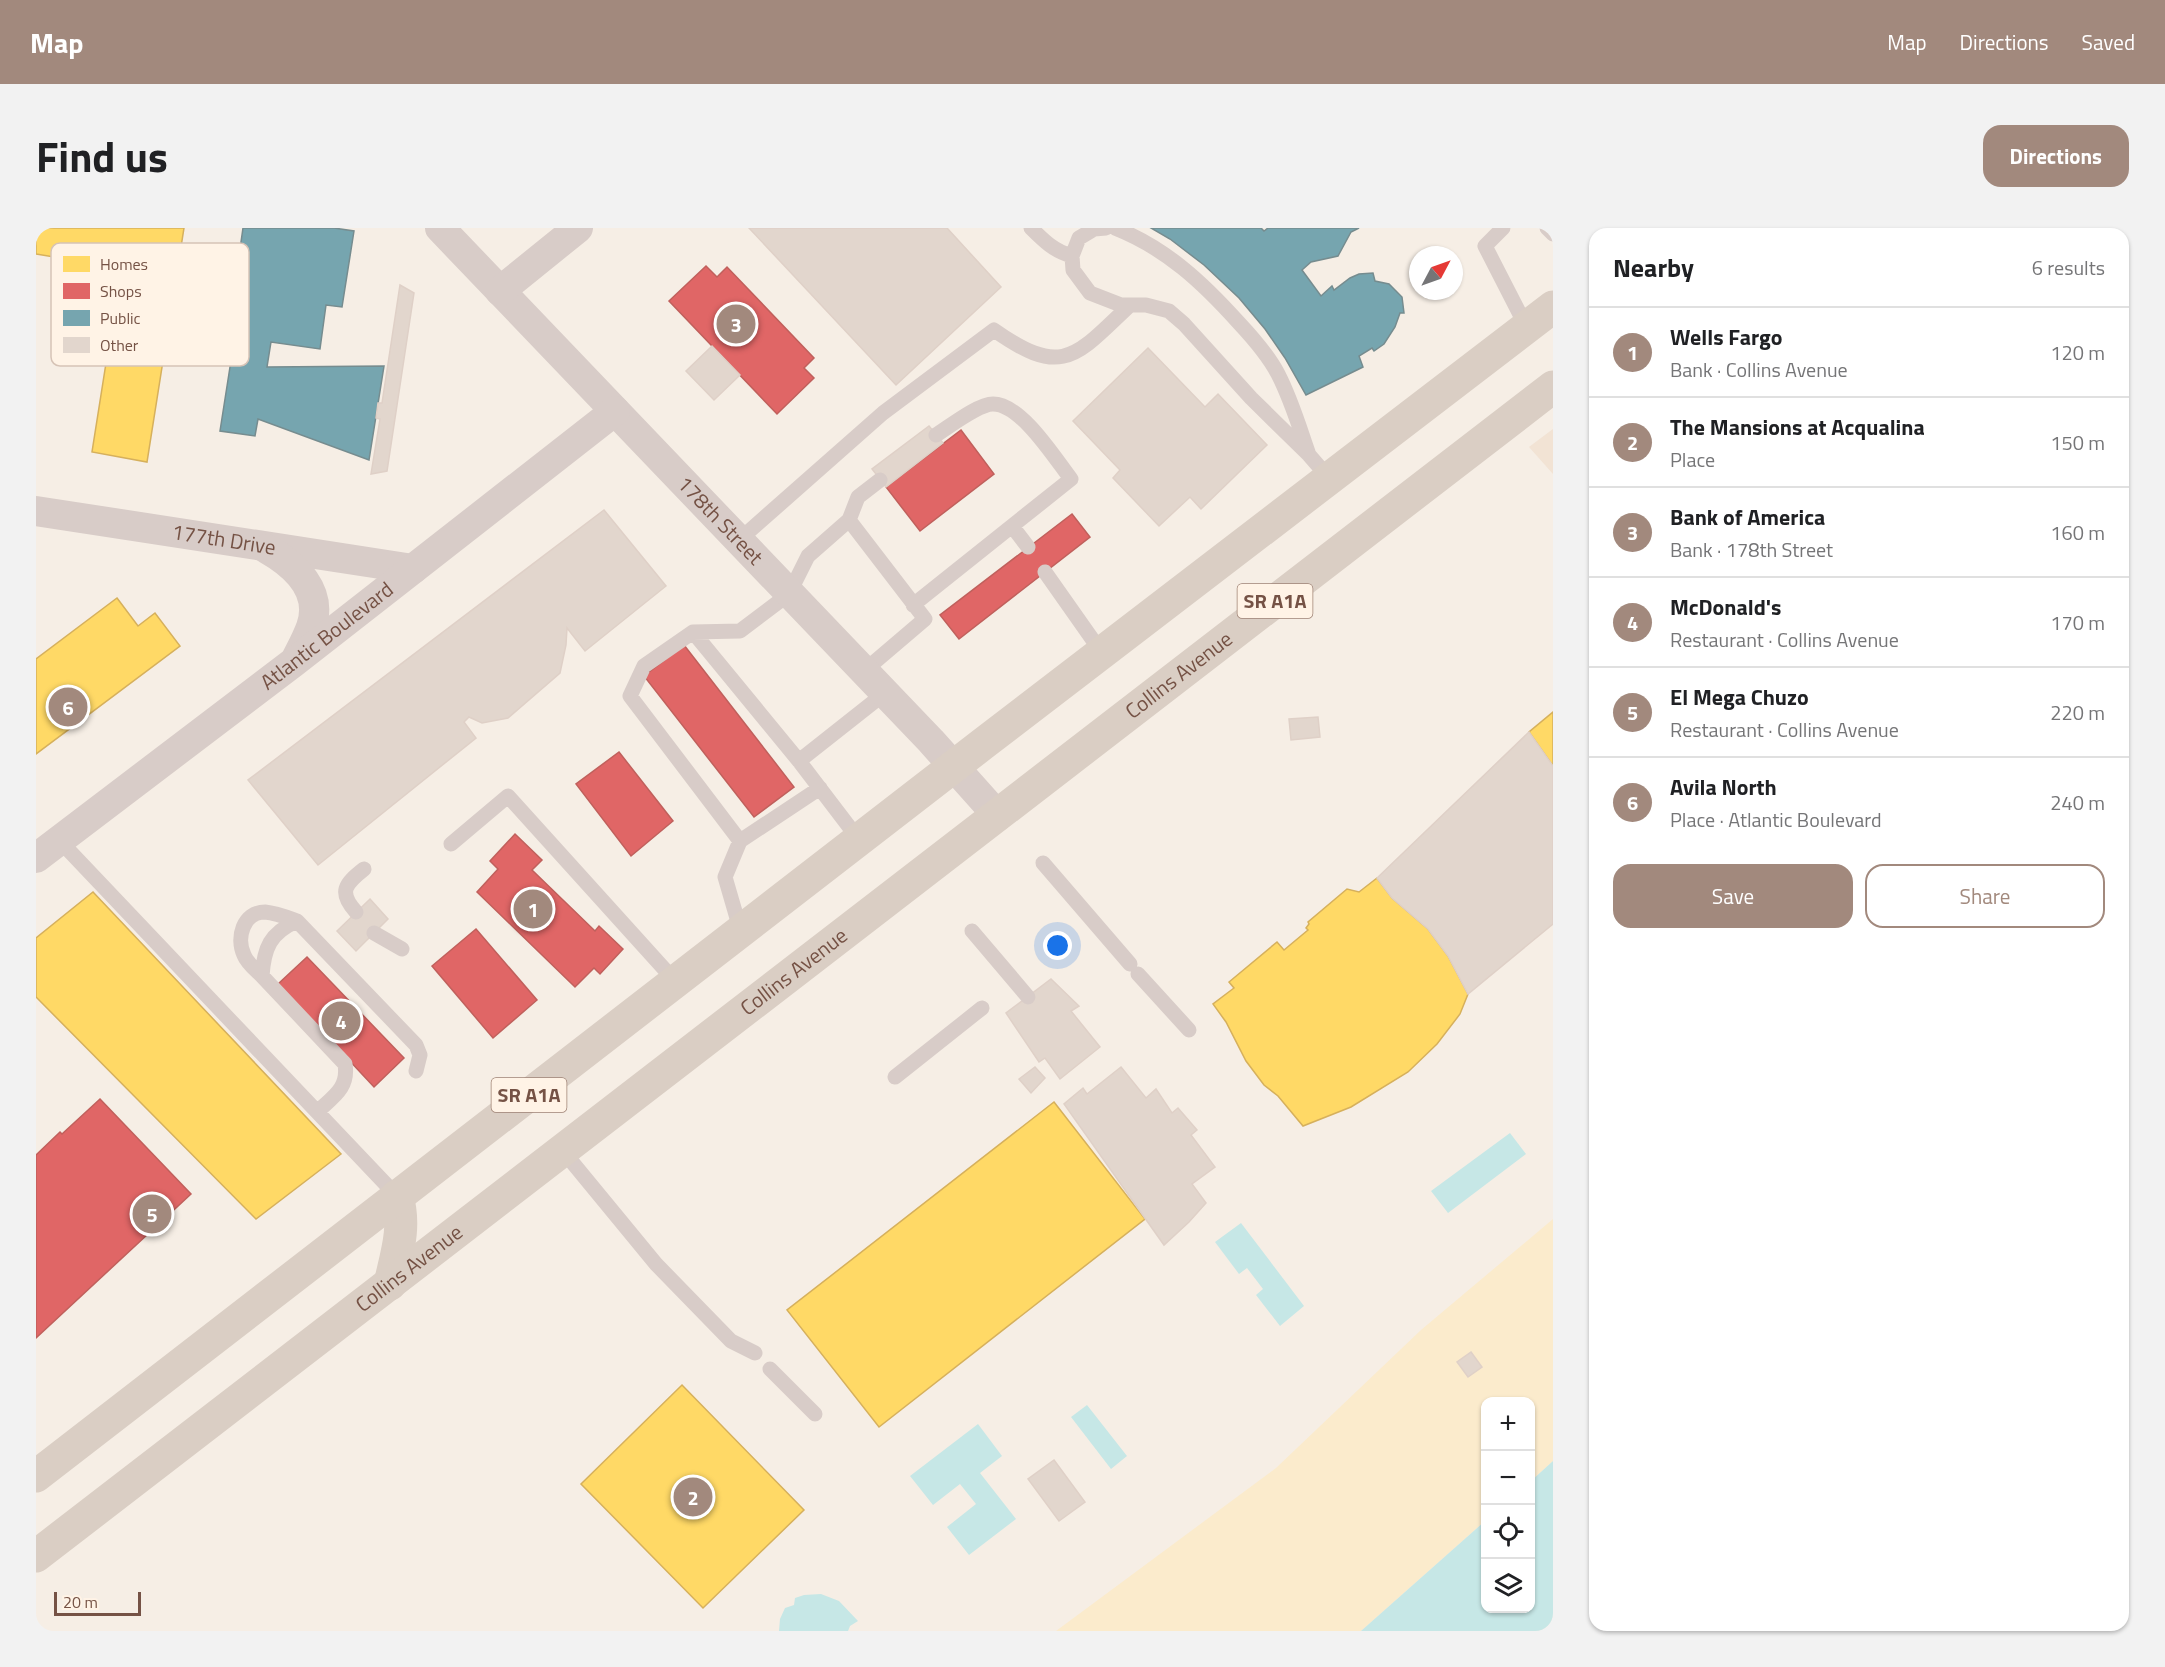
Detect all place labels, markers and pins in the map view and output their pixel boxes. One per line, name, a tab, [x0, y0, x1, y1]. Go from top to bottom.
pin: 3	[716, 302, 756, 346]
pin: 6	[48, 684, 87, 730]
pin: 1	[514, 886, 552, 932]
pin: 4	[322, 998, 360, 1044]
pin: 5	[132, 1192, 172, 1236]
pin: 2	[674, 1474, 712, 1520]

